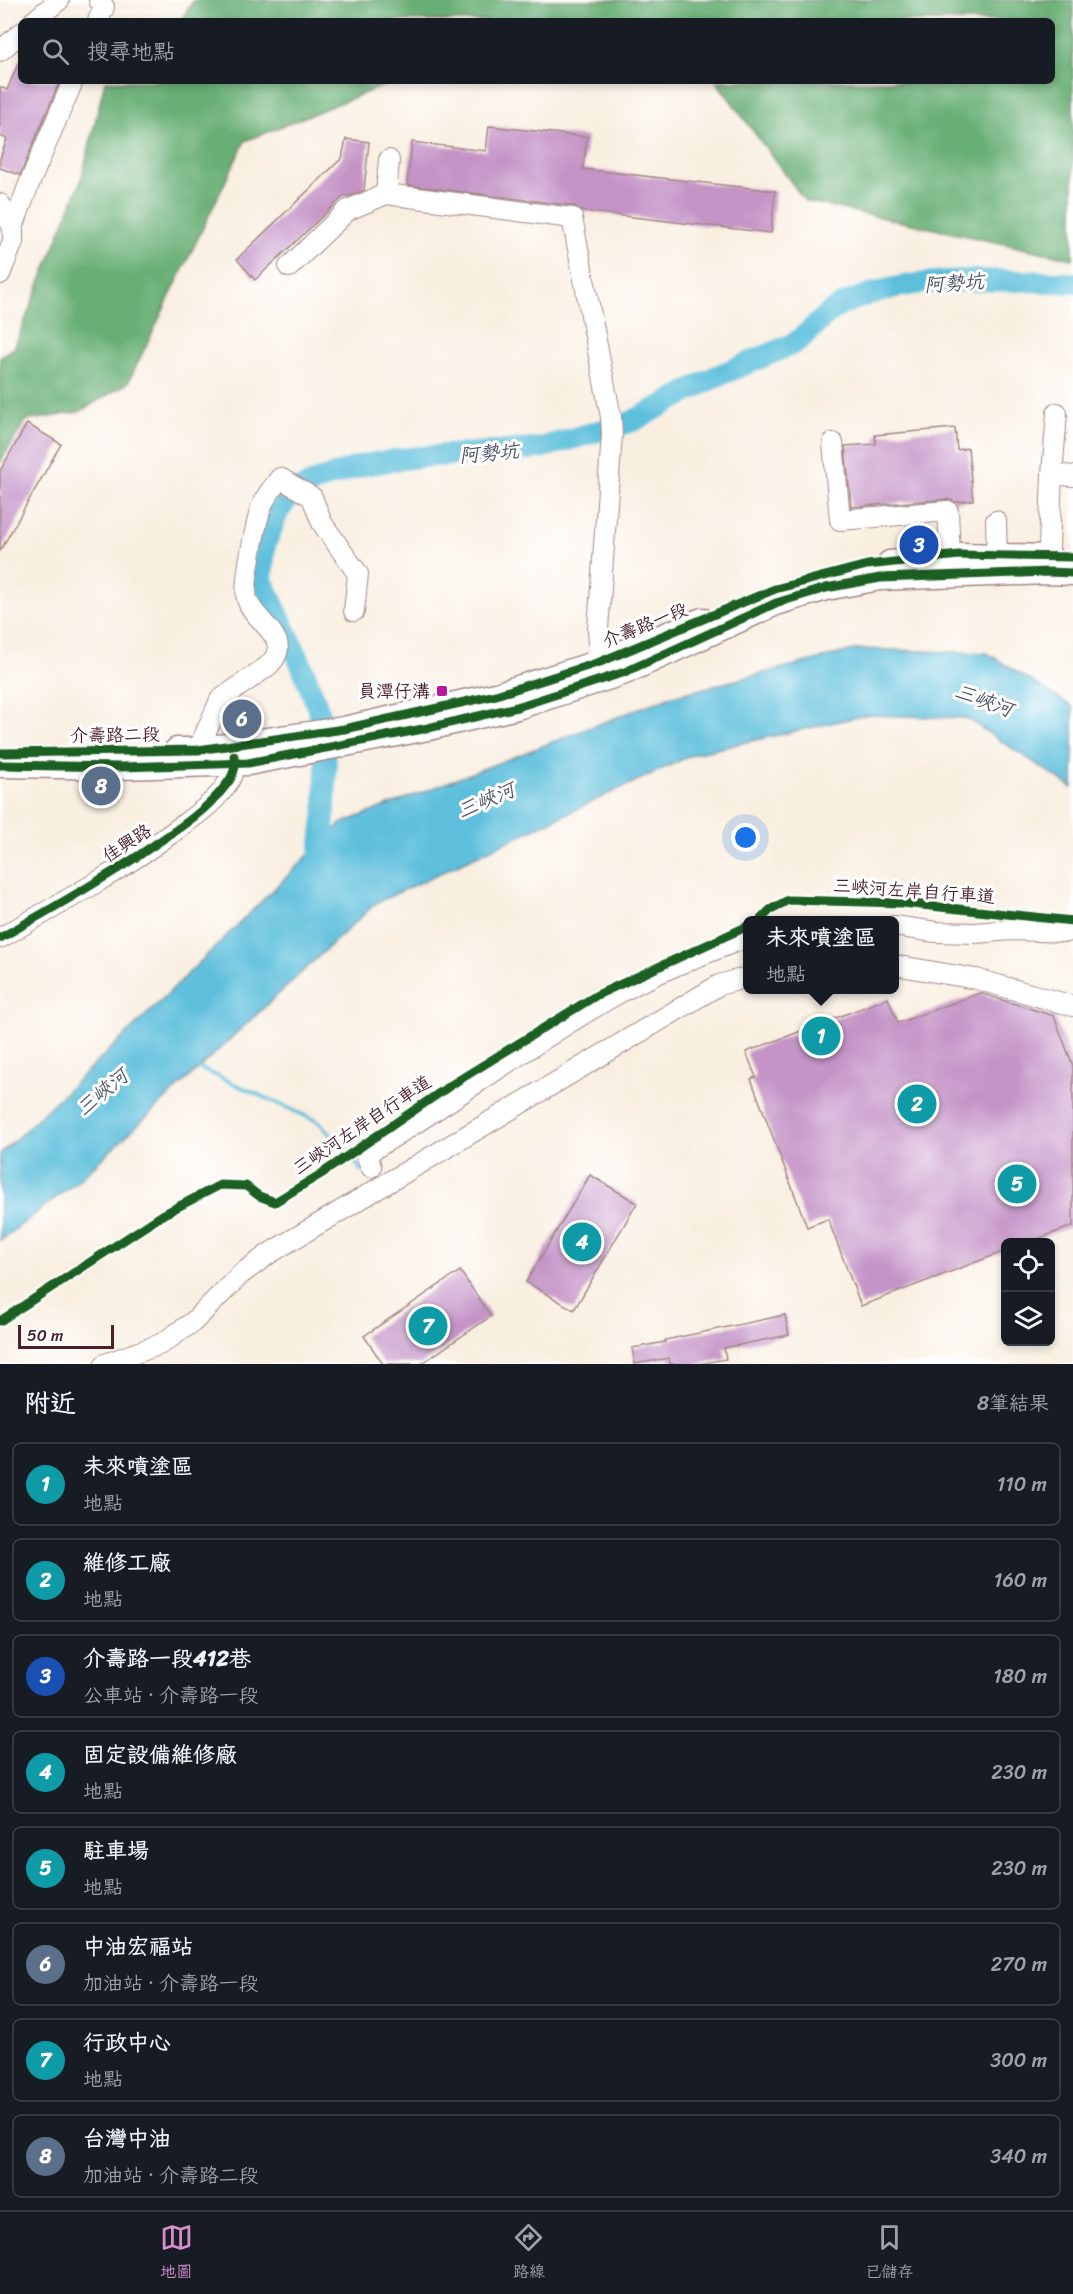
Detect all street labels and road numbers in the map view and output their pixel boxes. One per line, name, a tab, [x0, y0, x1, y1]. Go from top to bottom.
street label: 介壽路一段	[597, 593, 693, 657]
street label: 介壽路二段	[70, 718, 160, 752]
street label: 佳興路	[96, 815, 158, 871]
street label: 三峽河左岸自行車道	[832, 869, 996, 913]
street label: 三峽河左岸自行車道	[286, 1066, 438, 1184]

